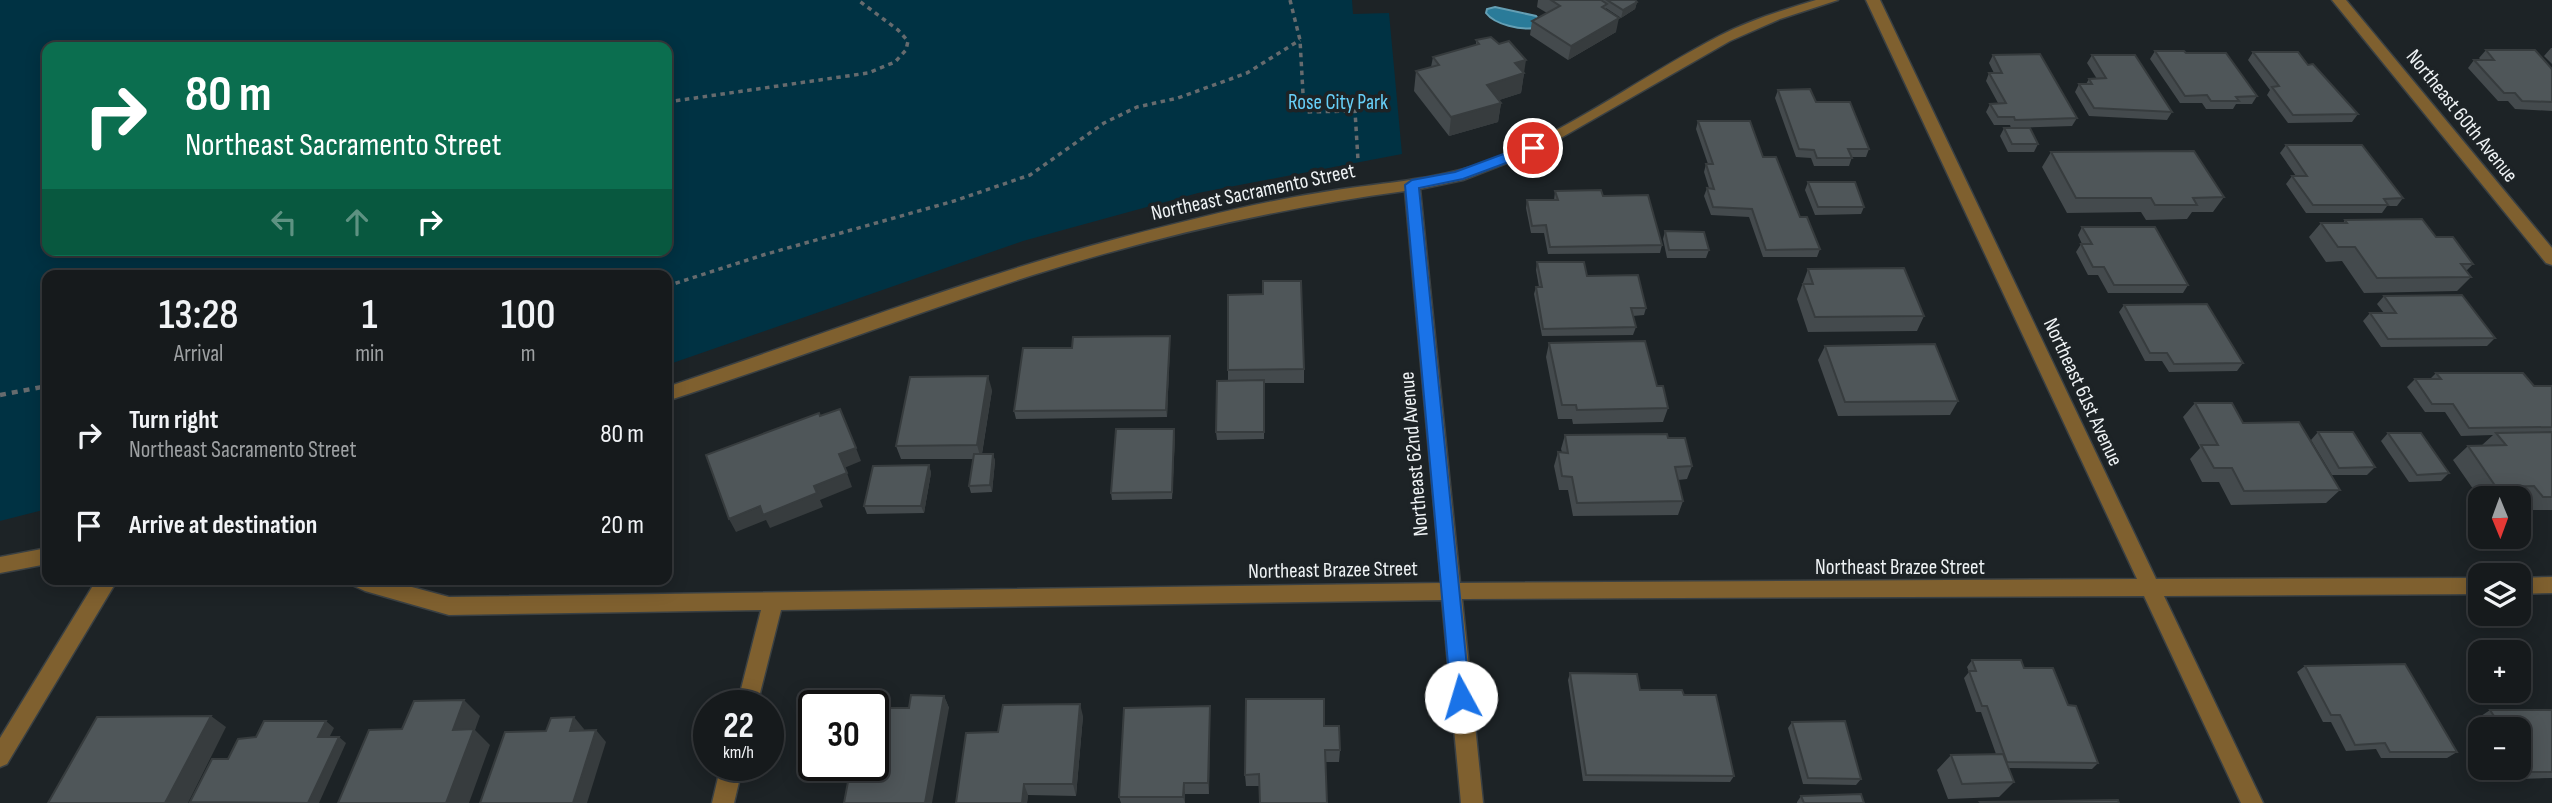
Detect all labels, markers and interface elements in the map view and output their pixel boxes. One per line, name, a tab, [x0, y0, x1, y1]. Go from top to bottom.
street label: Northeast 60th Avenue	[2401, 45, 2523, 187]
text: 80 m	[185, 66, 272, 125]
icon: right	[70, 70, 161, 161]
park label: Rose City Park	[1288, 90, 1388, 115]
pin	[1503, 118, 1563, 178]
text: Northeast Sacramento Street	[185, 126, 501, 165]
icon: arrive	[1514, 129, 1552, 167]
street label: Northeast Sacramento Street	[1149, 158, 1357, 226]
icon: left	[265, 203, 303, 241]
icon: ahead	[338, 203, 376, 241]
icon: right	[411, 203, 449, 241]
text: 13:28	[159, 290, 239, 341]
text: 1	[362, 290, 378, 341]
text: 100	[501, 290, 555, 341]
street label: Northeast 61st Avenue	[2038, 314, 2128, 470]
text: Arrival	[174, 340, 223, 368]
text: min	[355, 340, 384, 368]
text: m	[521, 340, 535, 368]
street label: Northeast 62nd Avenue	[1394, 371, 1434, 537]
text: Turn right	[129, 405, 218, 436]
icon: right	[70, 416, 108, 454]
text: 80 m	[600, 419, 644, 450]
text: Northeast Sacramento Street	[129, 436, 356, 464]
north arrow	[2468, 486, 2530, 550]
map controls	[2468, 486, 2531, 780]
icon: arrive	[70, 507, 108, 545]
text: Arrive at destination	[129, 510, 317, 541]
text: 20 m	[601, 510, 644, 541]
street label: Northeast Brazee Street	[1815, 555, 1985, 580]
street label: Northeast Brazee Street	[1248, 556, 1418, 584]
button: layers	[2468, 563, 2531, 626]
button: +	[2468, 640, 2531, 703]
position arrow	[1424, 660, 1498, 734]
speed limit sign: 30	[798, 690, 889, 781]
text: 22	[723, 705, 754, 748]
button: −	[2468, 717, 2531, 780]
text: km/h	[723, 742, 754, 763]

